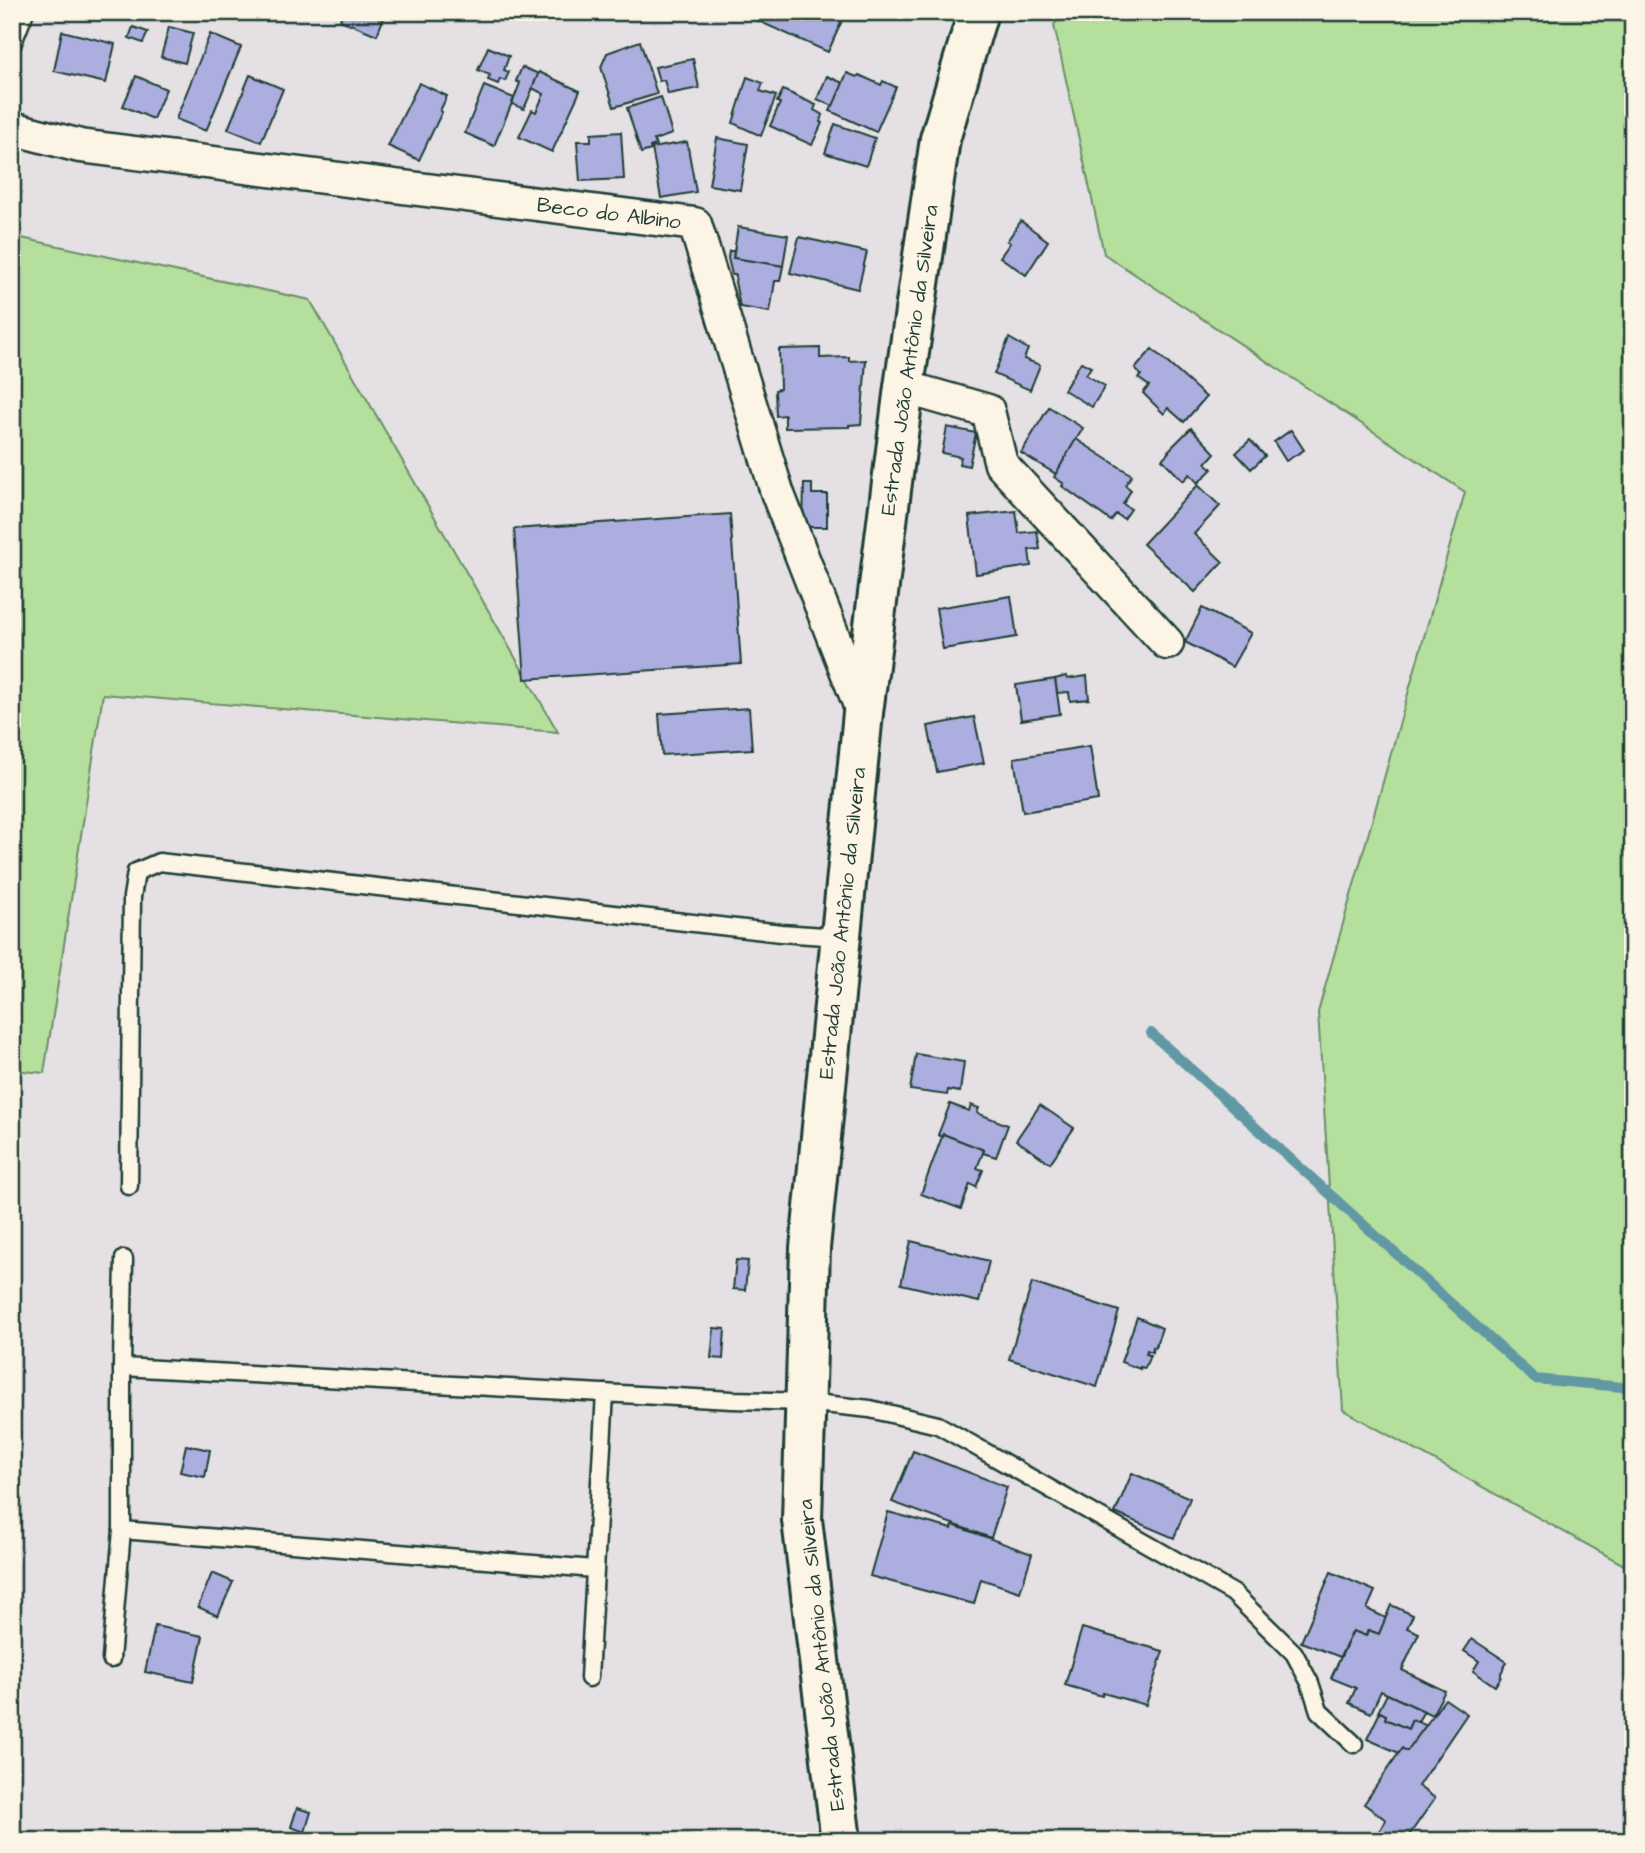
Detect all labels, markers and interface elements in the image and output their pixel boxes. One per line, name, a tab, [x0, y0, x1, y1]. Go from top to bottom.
street label: Beco do Albino	[535, 190, 683, 237]
street label: Estrada João Antônio da Silveira	[873, 203, 946, 517]
street label: Estrada João Antônio da Silveira	[812, 766, 873, 1080]
street label: Estrada João Antônio da Silveira	[791, 1497, 852, 1812]

